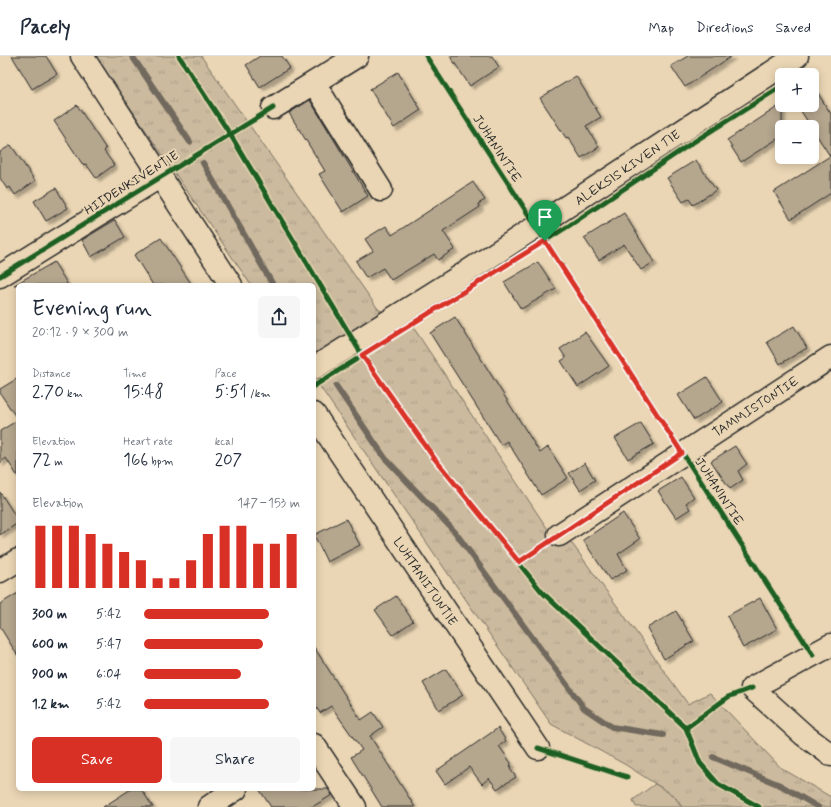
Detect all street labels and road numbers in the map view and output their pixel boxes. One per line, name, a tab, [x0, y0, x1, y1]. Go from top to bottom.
street label: JUHANINTIE	[469, 112, 525, 186]
street label: ALEKSIS KIVEN TIE	[572, 126, 684, 210]
street label: HIIDENKIVENTIE	[81, 147, 182, 219]
street label: TAMMISTONTIE	[709, 373, 802, 442]
street label: JUHANINTIE	[691, 455, 747, 529]
street label: LUHTANIITUNTIE	[389, 534, 461, 630]

